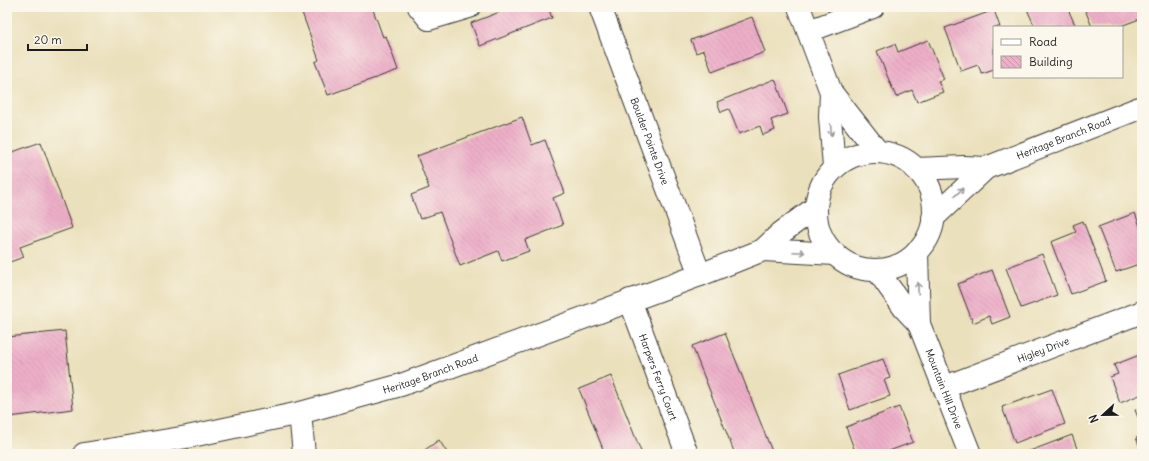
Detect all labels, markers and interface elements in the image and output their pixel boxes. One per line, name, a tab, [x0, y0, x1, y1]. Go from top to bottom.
scale bar	[28, 26, 87, 52]
legend	[993, 26, 1123, 78]
text: 20 m	[34, 32, 62, 47]
text: Road	[1029, 34, 1057, 49]
text: Building	[1029, 54, 1073, 69]
street label: Boulder Pointe Drive	[628, 96, 672, 186]
street label: Heritage Branch Road	[1014, 113, 1113, 162]
one-way arrow	[827, 123, 835, 136]
one-way arrow	[954, 188, 964, 197]
one-way arrow	[792, 249, 805, 256]
one-way arrow	[915, 282, 922, 295]
street label: Harpers Ferry Court	[637, 332, 681, 423]
street label: Higley Drive	[1015, 334, 1071, 365]
street label: Mountain Hill Drive	[923, 347, 966, 430]
street label: Heritage Branch Road	[381, 351, 480, 396]
north arrow	[1083, 395, 1123, 435]
text: N	[1086, 413, 1102, 425]

